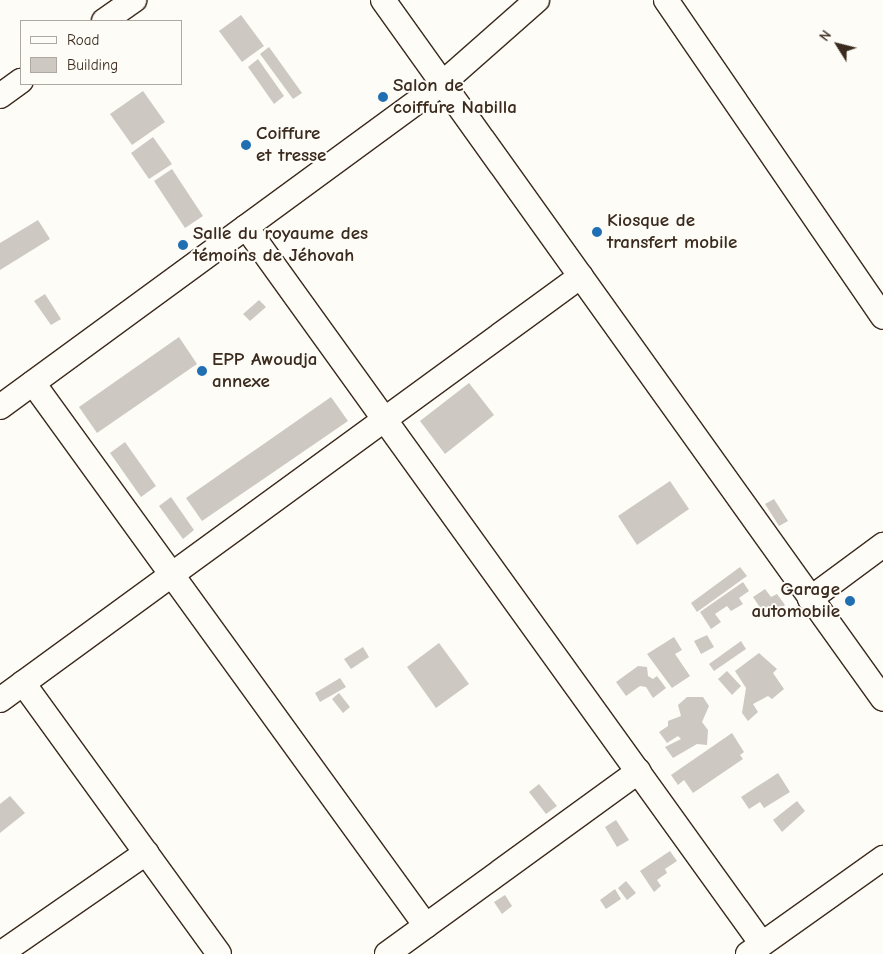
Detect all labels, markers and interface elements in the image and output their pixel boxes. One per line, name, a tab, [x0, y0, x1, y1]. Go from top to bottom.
legend	[20, 20, 182, 85]
north arrow	[813, 20, 863, 70]
text: N	[816, 27, 835, 45]
text: Road	[67, 31, 99, 49]
text: Building	[67, 56, 118, 74]
place label: Salon de coiffure Nabilla	[393, 75, 517, 119]
marker: Salon de coiffure Nabilla	[377, 91, 389, 103]
place label: Coiffure et tresse	[256, 123, 326, 167]
marker: Coiffure et tresse	[240, 139, 252, 151]
place label: Kiosque de transfert mobile	[607, 210, 737, 254]
place label: Salle du royaume des témoins de Jéhovah	[193, 223, 368, 267]
marker: Kiosque de transfert mobile	[591, 226, 603, 238]
marker: Salle du royaume des témoins de Jéhovah	[177, 239, 189, 251]
place label: EPP Awoudja annexe	[212, 349, 318, 393]
marker: EPP Awoudja annexe	[196, 365, 208, 377]
place label: Garage automobile	[752, 579, 840, 623]
marker: Garage automobile	[844, 595, 856, 607]

